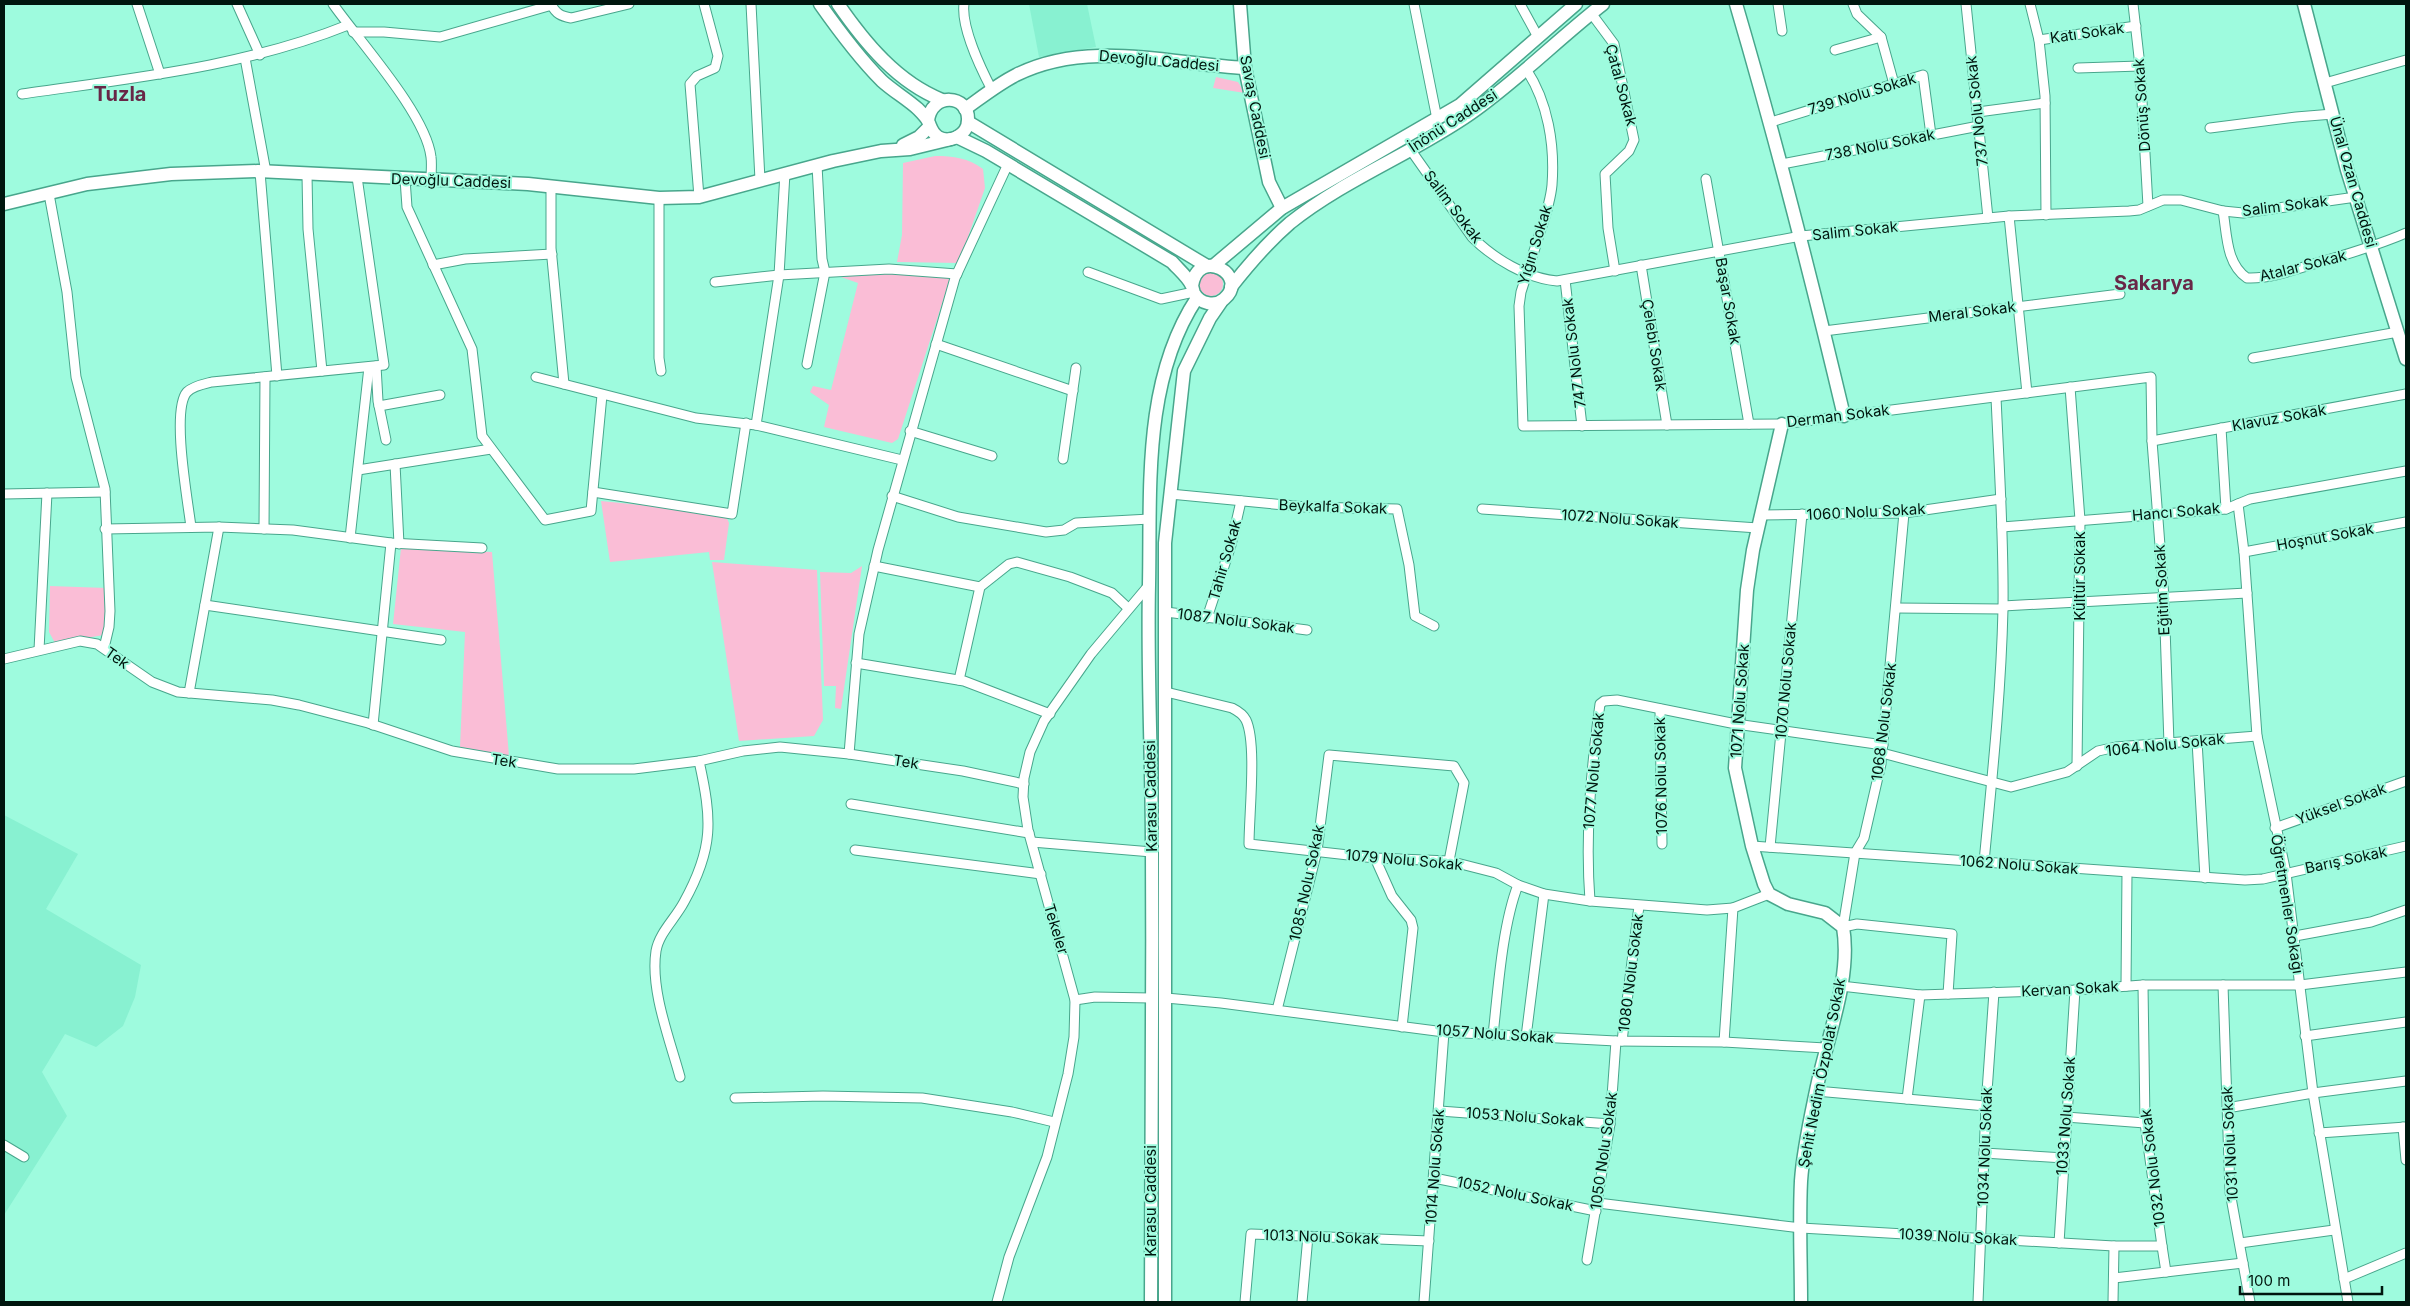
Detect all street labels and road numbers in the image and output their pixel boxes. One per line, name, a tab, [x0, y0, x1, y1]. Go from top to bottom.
street label: Katı Sokak	[2049, 18, 2126, 47]
street label: Çatal Sokak	[1601, 42, 1642, 129]
street label: Devoğlu Caddesi	[1098, 46, 1220, 75]
street label: Savaş Caddesi	[1236, 54, 1275, 160]
street label: 737 Nolu Sokak	[1961, 54, 1992, 167]
street label: Dönüş Sokak	[2129, 57, 2154, 152]
street label: 739 Nolu Sokak	[1806, 68, 1919, 119]
street label: İnönü Caddesi	[1405, 85, 1501, 156]
street label: Ünal Ozan Caddesi	[2326, 114, 2381, 250]
street label: 738 Nolu Sokak	[1823, 124, 1937, 164]
street label: Salim Sokak	[1420, 167, 1487, 247]
street label: Devoğlu Caddesi	[391, 169, 511, 192]
street label: Salim Sokak	[2241, 191, 2330, 220]
street label: Yığın Sokak	[1513, 202, 1556, 287]
street label: Salim Sokak	[1811, 216, 1900, 244]
street label: Atalar Sokak	[2257, 245, 2349, 285]
street label: Başar Sokak	[1712, 256, 1746, 347]
street label: 747 Nolu Sokak	[1557, 296, 1590, 409]
street label: Meral Sokak	[1927, 297, 2017, 326]
street label: Çelebi Sokak	[1638, 298, 1671, 393]
street label: Derman Sokak	[1785, 400, 1891, 431]
street label: Klavuz Sokak	[2230, 400, 2328, 435]
street label: Beykalfa Sokak	[1278, 495, 1388, 518]
street label: Hancı Sokak	[2131, 498, 2222, 525]
street label: 1060 Nolu Sokak	[1806, 499, 1927, 524]
street label: 1072 Nolu Sokak	[1561, 505, 1680, 532]
street label: Tahir Sokak	[1204, 517, 1245, 602]
street label: Hoşnut Sokak	[2275, 518, 2376, 554]
street label: Kültür Sokak	[2070, 531, 2089, 621]
street label: Eğitim Sokak	[2150, 543, 2173, 636]
street label: 1087 Nolu Sokak	[1176, 604, 1297, 637]
street label: 1070 Nolu Sokak	[1771, 621, 1800, 740]
street label: Tek	[101, 642, 134, 673]
street label: 1071 Nolu Sokak	[1726, 642, 1753, 759]
street label: 1068 Nolu Sokak	[1867, 661, 1900, 782]
street label: 1077 Nolu Sokak	[1579, 711, 1608, 830]
street label: 1076 Nolu Sokak	[1650, 716, 1671, 835]
street label: 1064 Nolu Sokak	[2105, 729, 2226, 760]
street label: Karasu Caddesi	[1140, 740, 1161, 852]
street label: Tek	[490, 749, 519, 772]
street label: Tek	[892, 750, 921, 773]
street label: Yüksel Sokak	[2293, 778, 2389, 829]
street label: 1085 Nolu Sokak	[1285, 822, 1328, 943]
street label: Öğretmenler Sokağı	[2267, 833, 2308, 975]
street label: Barış Sokak	[2303, 841, 2389, 877]
street label: 1079 Nolu Sokak	[1345, 845, 1464, 874]
street label: 1062 Nolu Sokak	[1959, 851, 2080, 878]
street label: Tekeler	[1040, 901, 1073, 957]
street label: 1080 Nolu Sokak	[1614, 912, 1647, 1033]
street label: Şehit Nedim Özpolat Sokak	[1794, 976, 1849, 1169]
street label: Kervan Sokak	[2021, 976, 2120, 1001]
street label: 1057 Nolu Sokak	[1436, 1020, 1555, 1047]
street label: 1033 Nolu Sokak	[2052, 1055, 2079, 1176]
street label: 1031 Nolu Sokak	[2217, 1085, 2242, 1202]
street label: 1034 Nolu Sokak	[1973, 1086, 1996, 1207]
street label: 1050 Nolu Sokak	[1586, 1090, 1621, 1211]
street label: 1053 Nolu Sokak	[1465, 1103, 1586, 1130]
street label: 1032 Nolu Sokak	[2136, 1107, 2169, 1228]
street label: 1014 Nolu Sokak	[1421, 1108, 1448, 1226]
street label: Karasu Caddesi	[1141, 1145, 1160, 1257]
street label: 1052 Nolu Sokak	[1455, 1172, 1576, 1215]
street label: 1039 Nolu Sokak	[1898, 1224, 2019, 1249]
street label: 1013 Nolu Sokak	[1263, 1225, 1380, 1248]

